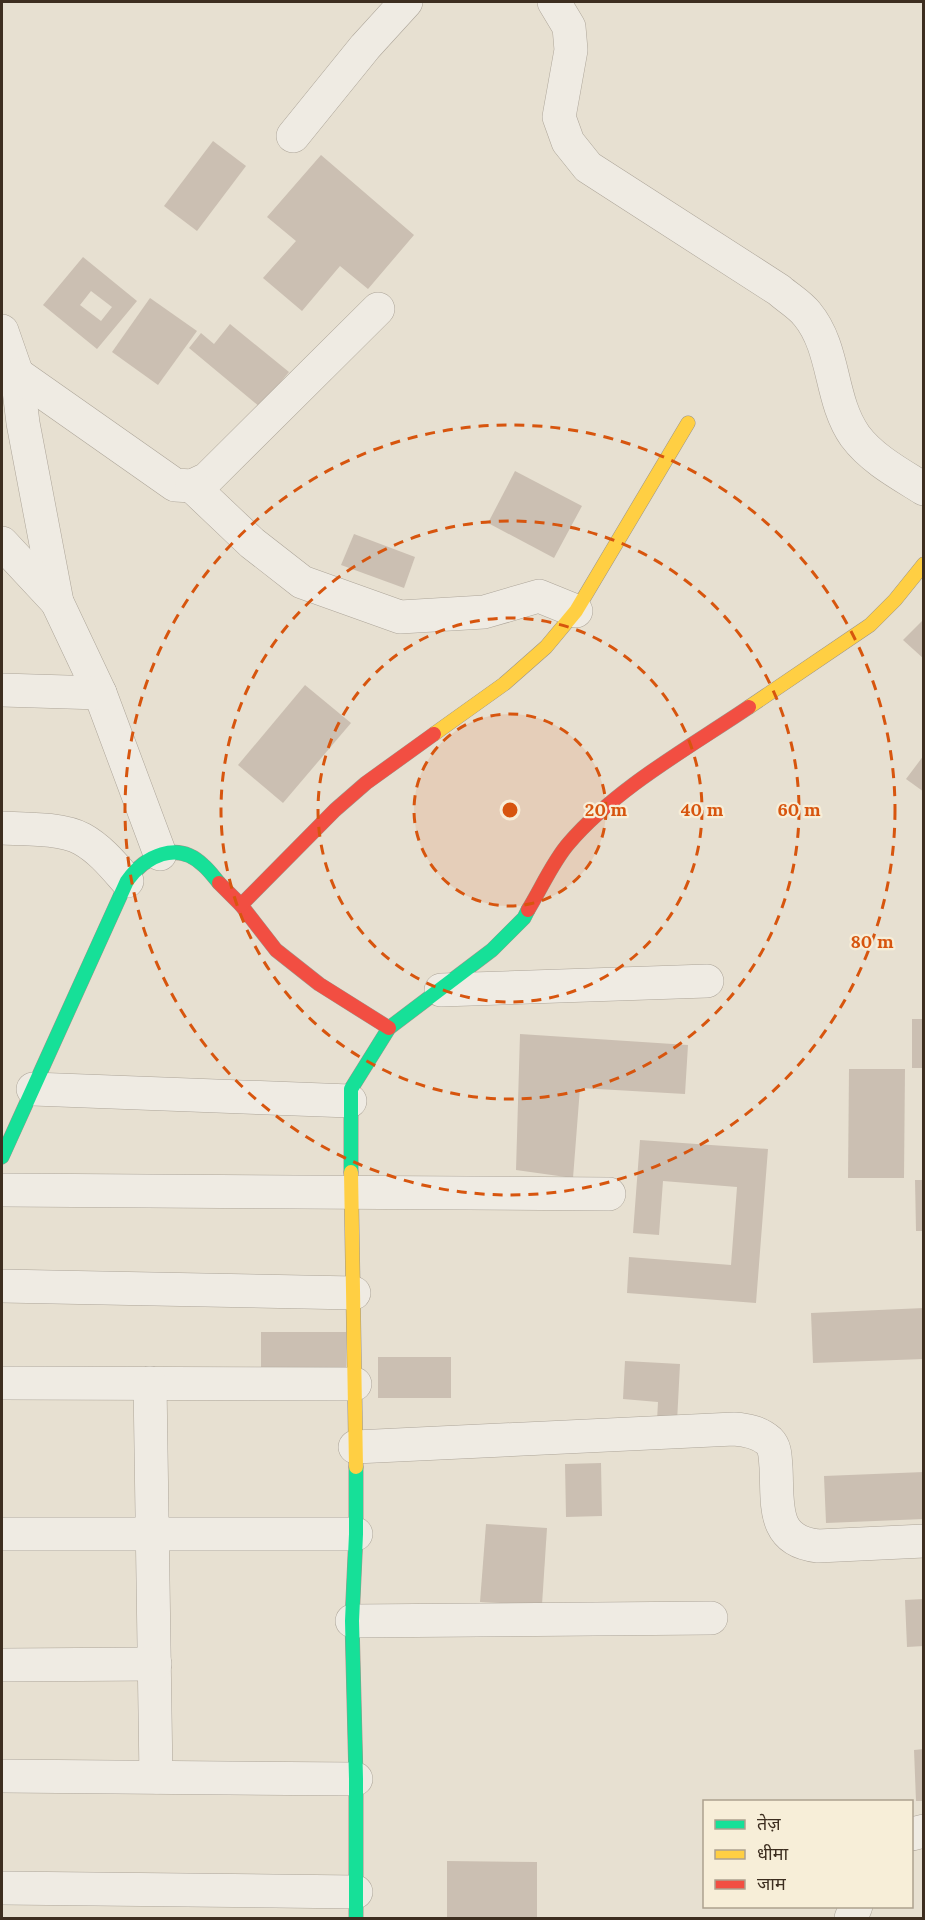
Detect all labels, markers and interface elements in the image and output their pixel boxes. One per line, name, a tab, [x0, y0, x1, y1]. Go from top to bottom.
text: 20 m	[585, 798, 628, 821]
text: 40 m	[681, 798, 724, 821]
text: 60 m	[777, 798, 821, 821]
centre of rings	[500, 800, 520, 820]
text: 80 m	[850, 930, 894, 953]
legend	[703, 1800, 913, 1908]
text: तेज़	[757, 1812, 781, 1835]
text: धीमा	[757, 1842, 788, 1865]
text: जाम	[757, 1872, 787, 1895]

